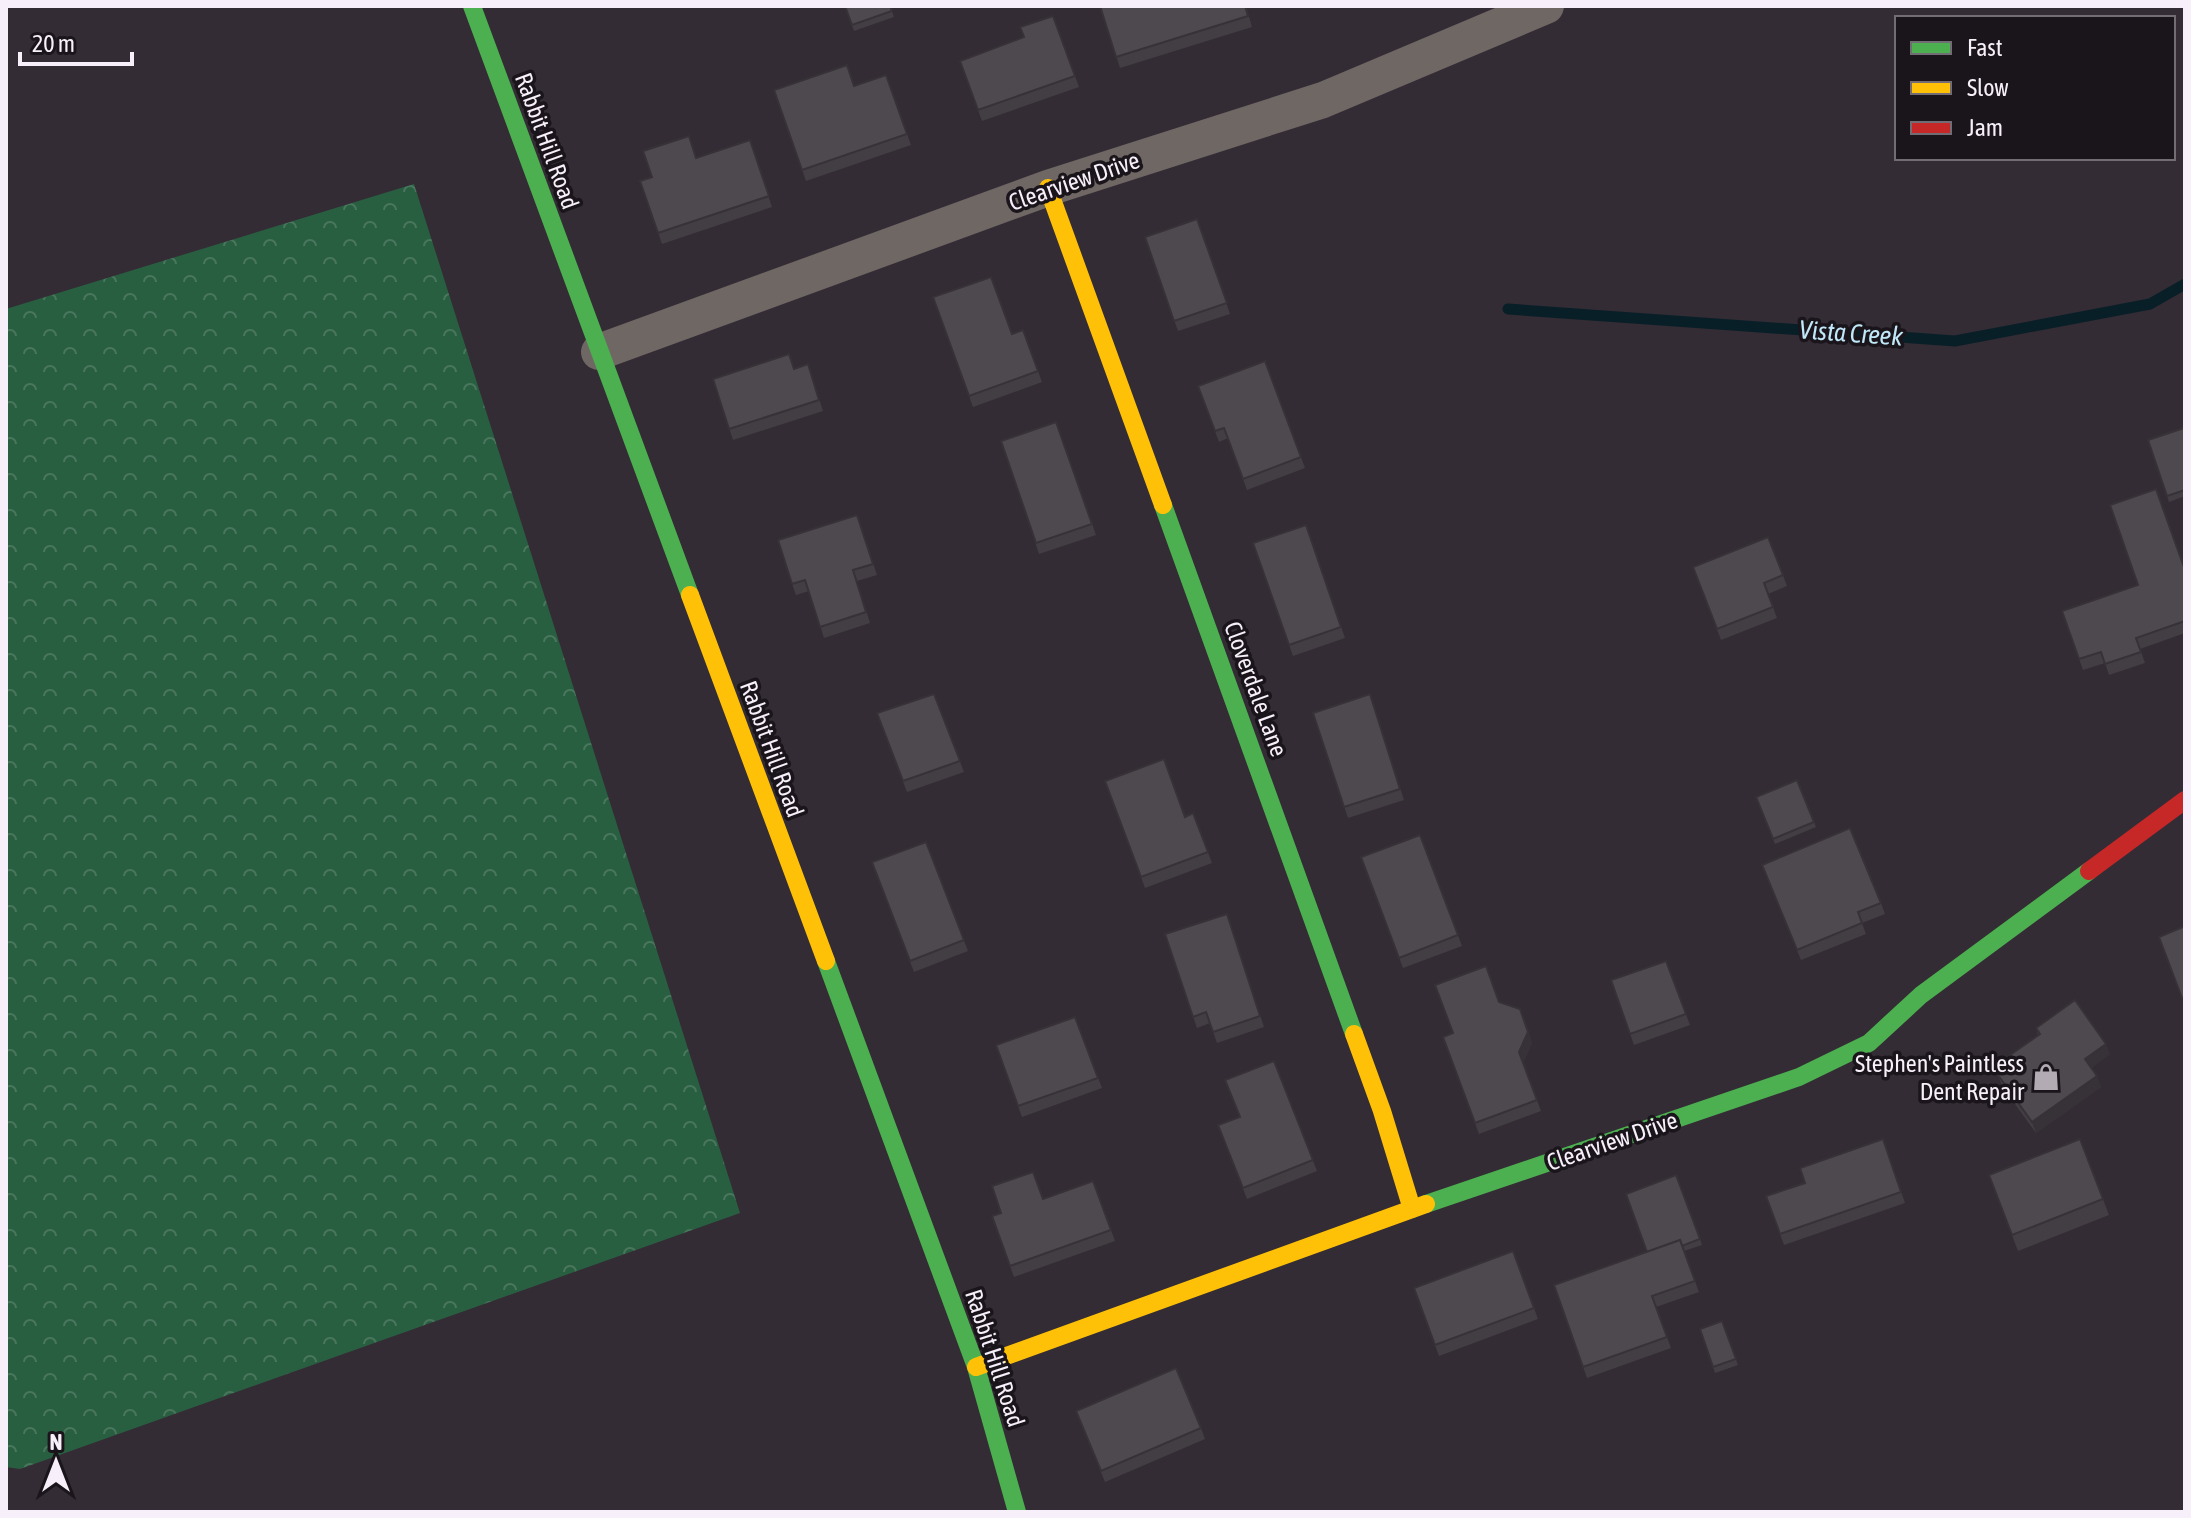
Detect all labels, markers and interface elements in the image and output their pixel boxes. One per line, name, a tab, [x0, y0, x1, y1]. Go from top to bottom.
scale bar	[20, 16, 132, 66]
legend	[1895, 16, 2175, 160]
text: 20 m	[32, 30, 75, 57]
text: Fast	[1967, 34, 2003, 61]
street label: Rabbit Hill Road	[510, 69, 584, 213]
text: Slow	[1967, 74, 2009, 101]
text: Jam	[1967, 114, 2003, 141]
street label: Clearview Drive	[1005, 146, 1143, 216]
water label: Vista Creek	[1798, 314, 1904, 352]
street label: Cloverdale Lane	[1219, 618, 1293, 760]
street label: Rabbit Hill Road	[735, 677, 809, 821]
place label: Stephen's Paintless Dent Repair	[1855, 1050, 2025, 1105]
shop icon: Stephen's Paintless Dent Repair	[2031, 1062, 2061, 1092]
street label: Clearview Drive	[1543, 1106, 1681, 1176]
street label: Rabbit Hill Road	[960, 1286, 1030, 1430]
north arrow	[16, 1422, 96, 1502]
text: N	[50, 1429, 62, 1455]

